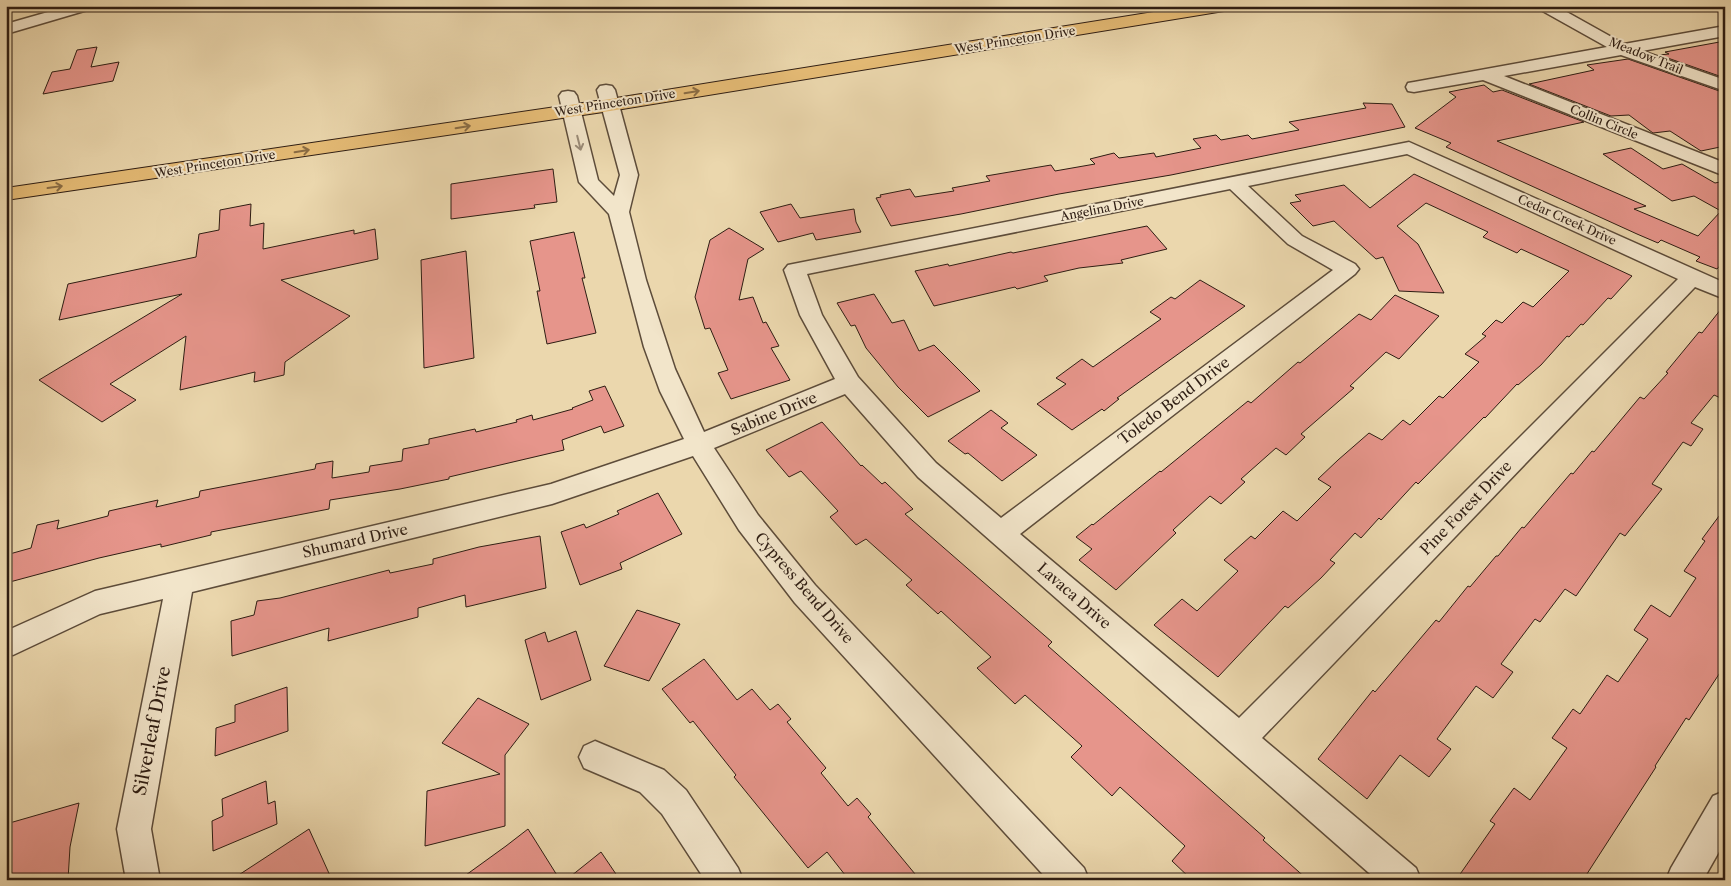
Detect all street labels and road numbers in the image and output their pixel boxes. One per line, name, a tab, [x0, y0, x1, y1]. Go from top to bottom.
street label: West Princeton Drive	[952, 23, 1077, 57]
street label: Meadow Trail	[1607, 34, 1686, 77]
street label: West Princeton Drive	[552, 86, 677, 120]
street label: Collin Circle	[1568, 101, 1641, 142]
street label: West Princeton Drive	[152, 147, 277, 181]
street label: Cedar Creek Drive	[1516, 191, 1619, 248]
street label: Angelina Drive	[1058, 193, 1145, 224]
street label: Toledo Bend Drive	[1114, 353, 1233, 449]
street label: Sabine Drive	[728, 388, 820, 439]
street label: Pine Forest Drive	[1416, 457, 1515, 559]
street label: Shumard Drive	[300, 519, 410, 562]
street label: Cypress Bend Drive	[751, 528, 858, 647]
street label: Lavaca Drive	[1034, 558, 1115, 633]
street label: Silverleaf Drive	[129, 664, 175, 798]

